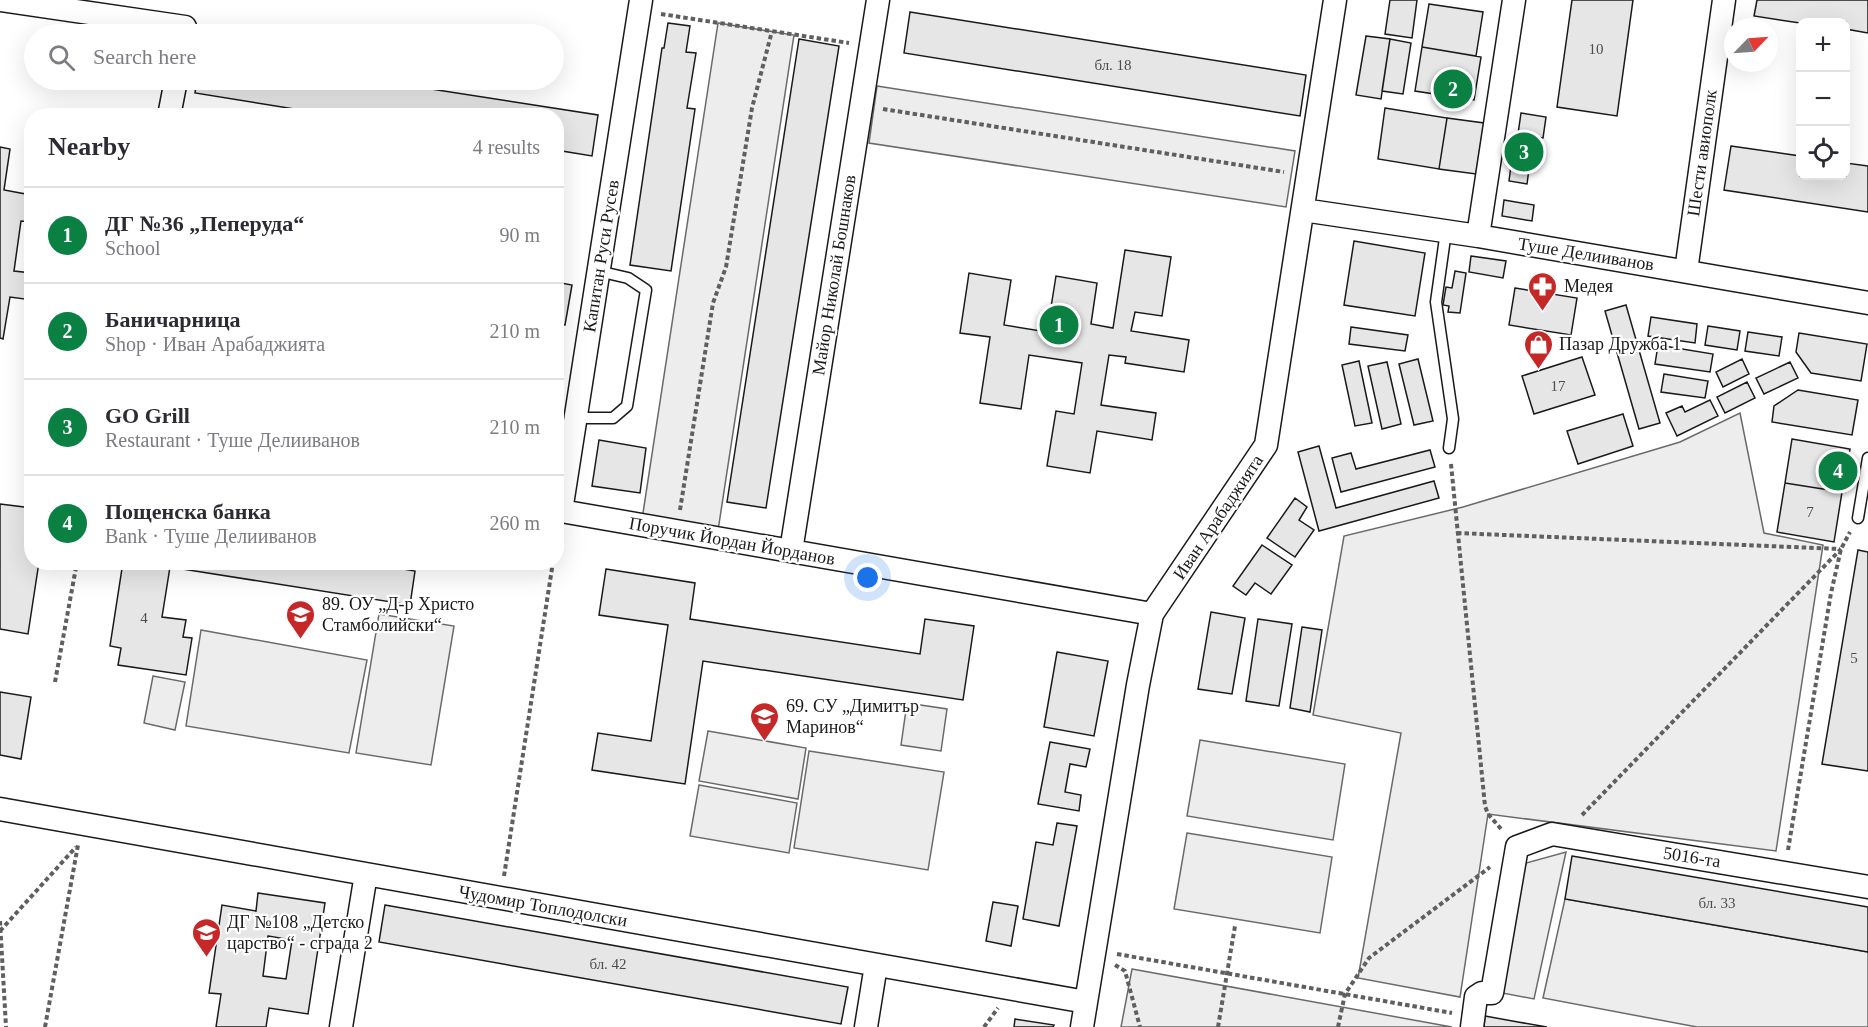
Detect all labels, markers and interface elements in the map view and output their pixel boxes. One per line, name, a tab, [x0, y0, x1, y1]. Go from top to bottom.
north arrow	[1724, 18, 1778, 72]
map controls	[1796, 18, 1850, 180]
button: +	[1796, 18, 1850, 72]
search box	[24, 24, 564, 90]
icon: search	[45, 41, 78, 74]
house number: 10	[1589, 41, 1604, 57]
text: Search here	[93, 44, 196, 69]
house number: бл. 18	[1094, 57, 1132, 73]
pin: 2	[1434, 66, 1472, 112]
button: −	[1796, 72, 1850, 126]
street label: Шести авиополк	[1683, 88, 1721, 218]
button: locate	[1796, 126, 1850, 180]
pin: 3	[1504, 130, 1544, 174]
text: Nearby	[48, 132, 130, 161]
text: 4 results	[473, 136, 540, 158]
street label: Майор Николай Бошнаков	[808, 173, 860, 377]
street label: Капитан Руси Русев	[579, 178, 623, 334]
text: ДГ №36 „Пеперуда“	[105, 211, 304, 236]
text: 1	[63, 224, 73, 246]
text: 90 m	[499, 224, 540, 246]
street label: Туше Делииванов	[1516, 233, 1656, 275]
text: School	[105, 237, 161, 259]
pharmacy icon: Медея	[1527, 270, 1559, 312]
place label: Медея	[1564, 276, 1613, 296]
pin: 1	[1040, 302, 1078, 348]
text: Баничарница	[105, 307, 241, 332]
text: 2	[63, 320, 73, 342]
text: 210 m	[489, 320, 540, 342]
shop icon: Пазар Дружба 1	[1522, 328, 1554, 370]
text: Shop · Иван Арабаджията	[105, 333, 325, 355]
place label: Пазар Дружба 1	[1559, 334, 1681, 354]
house number: 17	[1551, 378, 1566, 394]
text: GO Grill	[105, 403, 190, 428]
text: 3	[63, 416, 73, 438]
text: 210 m	[489, 416, 540, 438]
text: Restaurant · Туше Делииванов	[105, 429, 360, 451]
pin: 4	[1818, 448, 1858, 494]
street label: Иван Арабаджията	[1169, 451, 1267, 583]
text: Пощенска банка	[105, 499, 271, 524]
house number: 7	[1806, 504, 1814, 520]
text: 4	[63, 512, 73, 534]
text: 260 m	[489, 512, 540, 534]
street label: Поручик Йордан Йорданов	[627, 513, 837, 569]
text: Bank · Туше Делииванов	[105, 525, 317, 547]
your location	[853, 563, 882, 592]
place label: 89. ОУ „Д-р Христо Стамболийски“	[322, 594, 474, 635]
school or university icon: 89. ОУ „Д-р Христо Стамболийски“	[285, 598, 317, 640]
house number: 4	[140, 610, 148, 626]
house number: 5	[1850, 650, 1858, 666]
place label: 69. СУ „Димитър Маринов“	[786, 696, 919, 737]
school or university icon: 69. СУ „Димитър Маринов“	[749, 700, 781, 742]
street label: 5016-та	[1662, 843, 1722, 871]
street label: Чудомир Топлодолски	[457, 881, 629, 931]
house number: бл. 33	[1698, 895, 1736, 911]
place label: ДГ №108 „Детско царство“ - сграда 2	[227, 912, 373, 953]
school or university icon: ДГ №108 „Детско царство“ - сграда 2	[190, 916, 222, 958]
house number: бл. 42	[589, 956, 627, 972]

